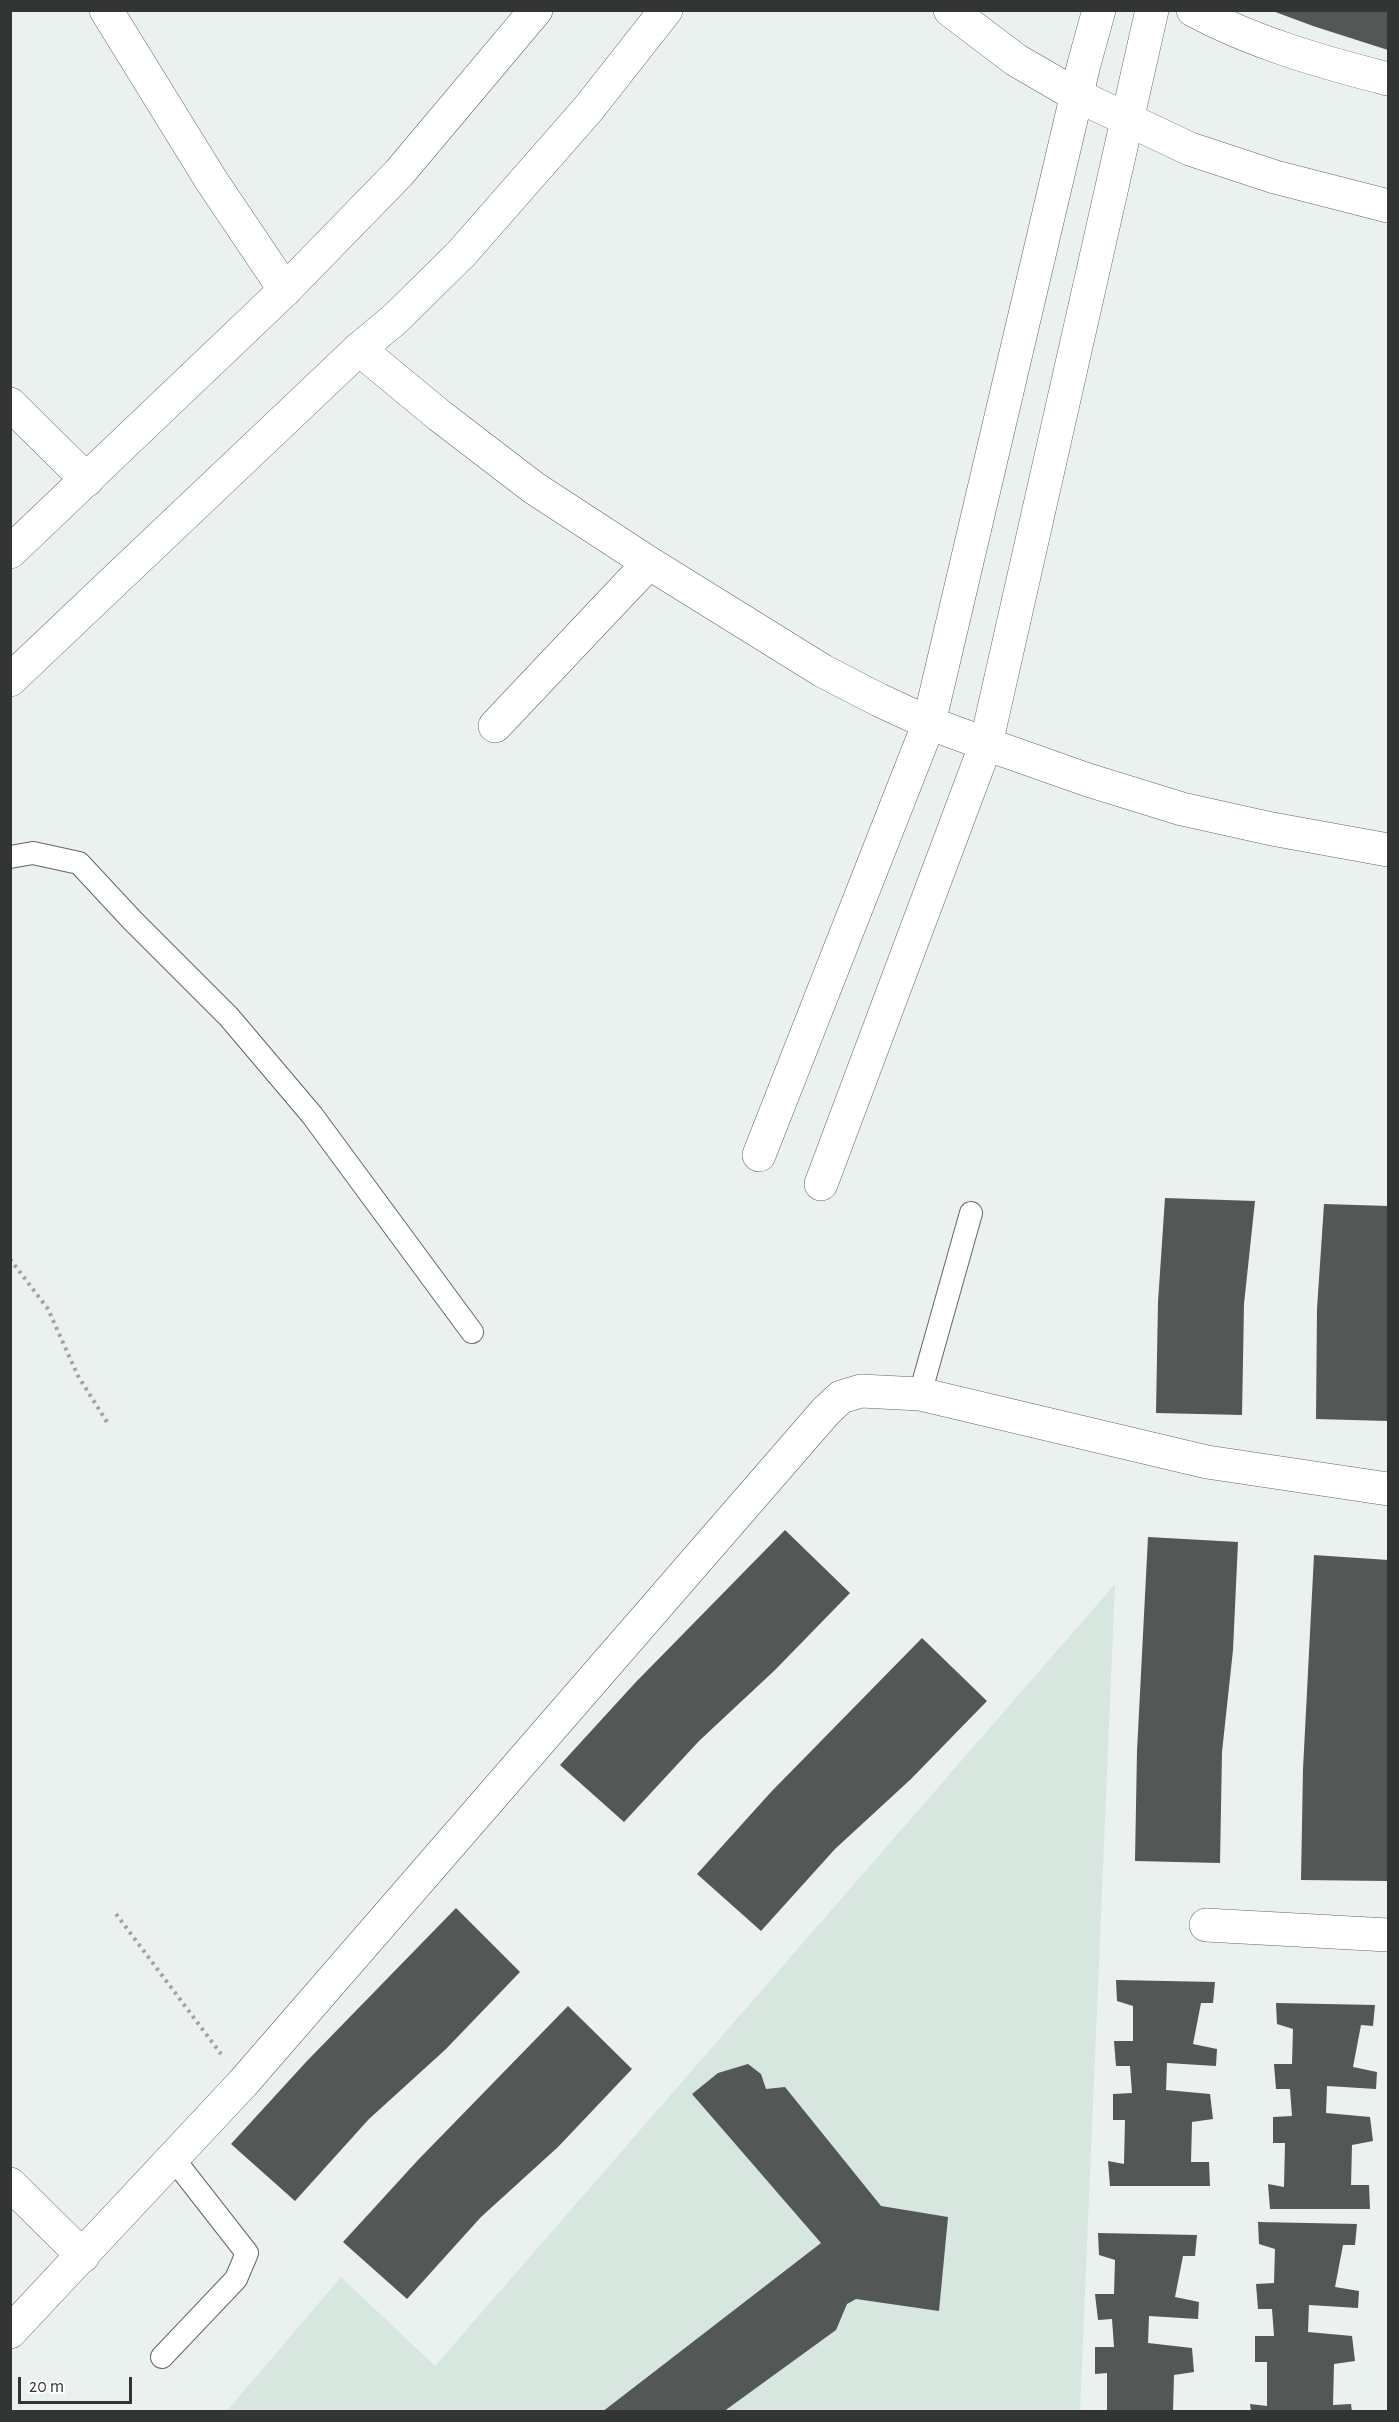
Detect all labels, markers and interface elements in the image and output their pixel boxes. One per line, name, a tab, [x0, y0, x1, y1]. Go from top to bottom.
scale bar	[21, 2365, 135, 2403]
text: 20 m	[29, 2378, 64, 2396]

